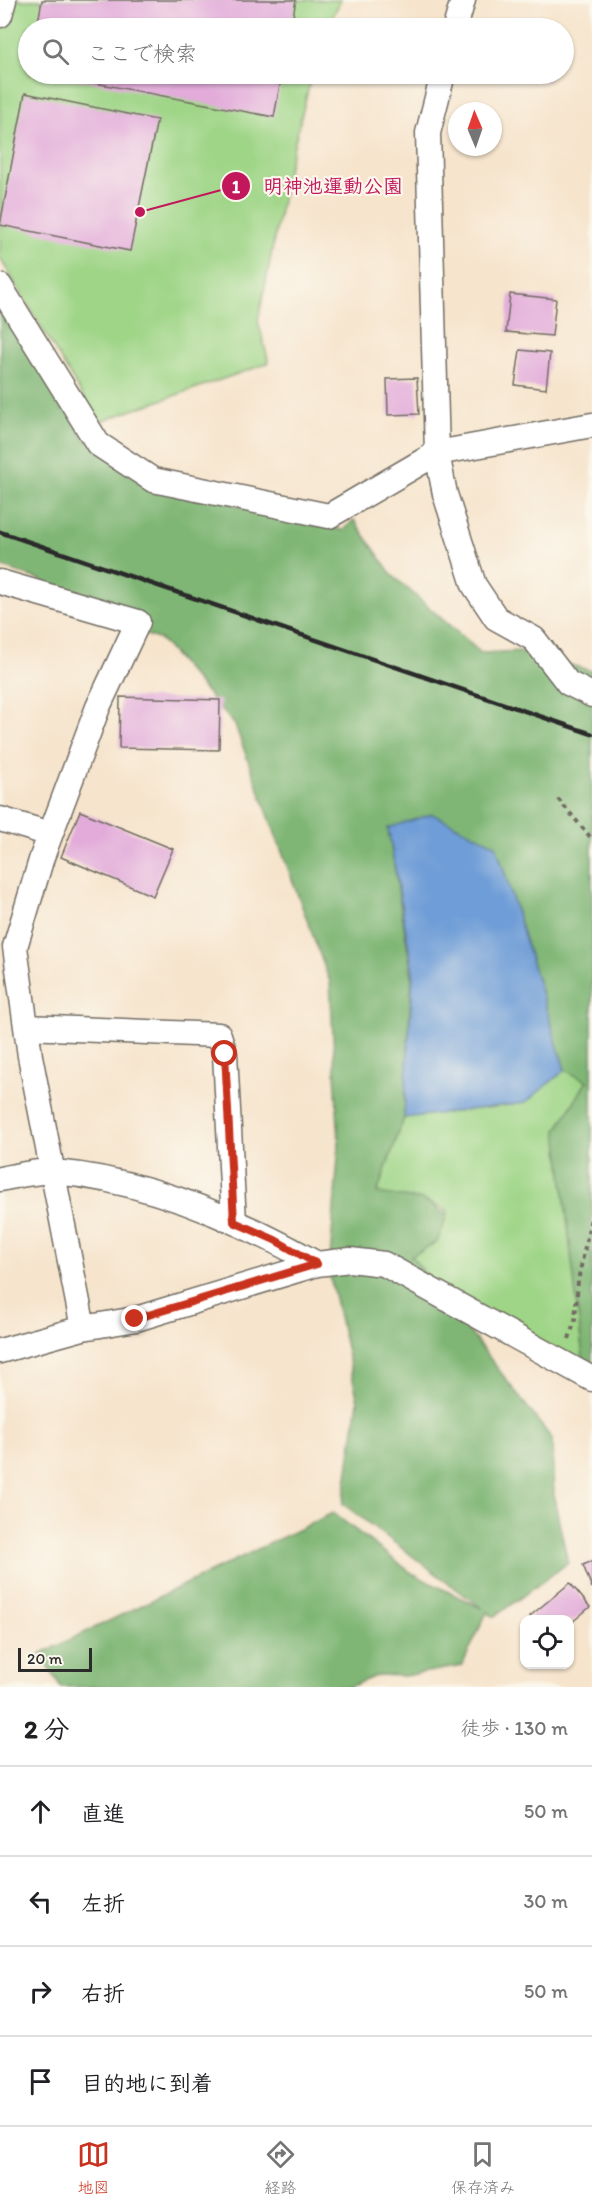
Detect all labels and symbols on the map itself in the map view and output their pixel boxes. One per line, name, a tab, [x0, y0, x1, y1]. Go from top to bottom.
north arrow	[448, 102, 502, 156]
callout: 明神池運動公園	[221, 167, 415, 205]
text: 明神池運動公園	[263, 174, 403, 198]
text: 1	[232, 176, 241, 198]
route start	[211, 1040, 237, 1066]
route end	[121, 1305, 147, 1331]
scale bar	[18, 1645, 92, 1672]

